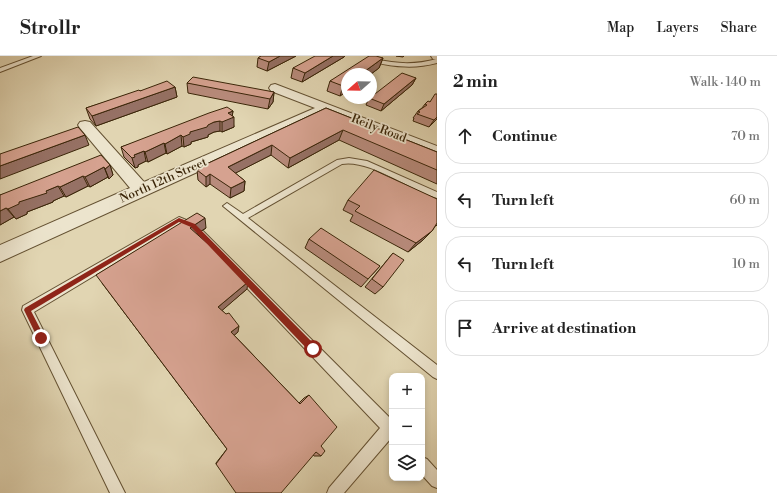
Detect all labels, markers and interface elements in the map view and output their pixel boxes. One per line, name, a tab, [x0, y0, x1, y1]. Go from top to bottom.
text: Strollr	[20, 16, 81, 40]
text: Map	[607, 19, 634, 37]
text: Layers	[656, 19, 699, 37]
text: Share	[721, 19, 757, 37]
north arrow	[341, 68, 377, 104]
text: 2 min	[453, 71, 498, 93]
text: Walk · 140 m	[690, 74, 761, 90]
street label: Reily Road	[349, 111, 409, 146]
icon: ahead	[454, 125, 476, 147]
text: Continue	[492, 127, 557, 146]
text: 70 m	[731, 128, 760, 144]
street label: North 12th Street	[117, 154, 210, 206]
icon: left	[454, 189, 476, 211]
text: Turn left	[492, 191, 554, 210]
text: 60 m	[729, 192, 760, 208]
icon: left	[454, 253, 476, 275]
text: Turn left	[492, 255, 554, 274]
text: 10 m	[732, 256, 760, 272]
icon: arrive	[454, 317, 476, 339]
text: Arrive at destination	[492, 319, 636, 338]
route end	[32, 329, 50, 347]
route start	[304, 340, 322, 358]
map controls	[389, 373, 425, 481]
button: +	[389, 373, 425, 409]
button: −	[389, 409, 425, 445]
button: layers	[389, 445, 425, 481]

